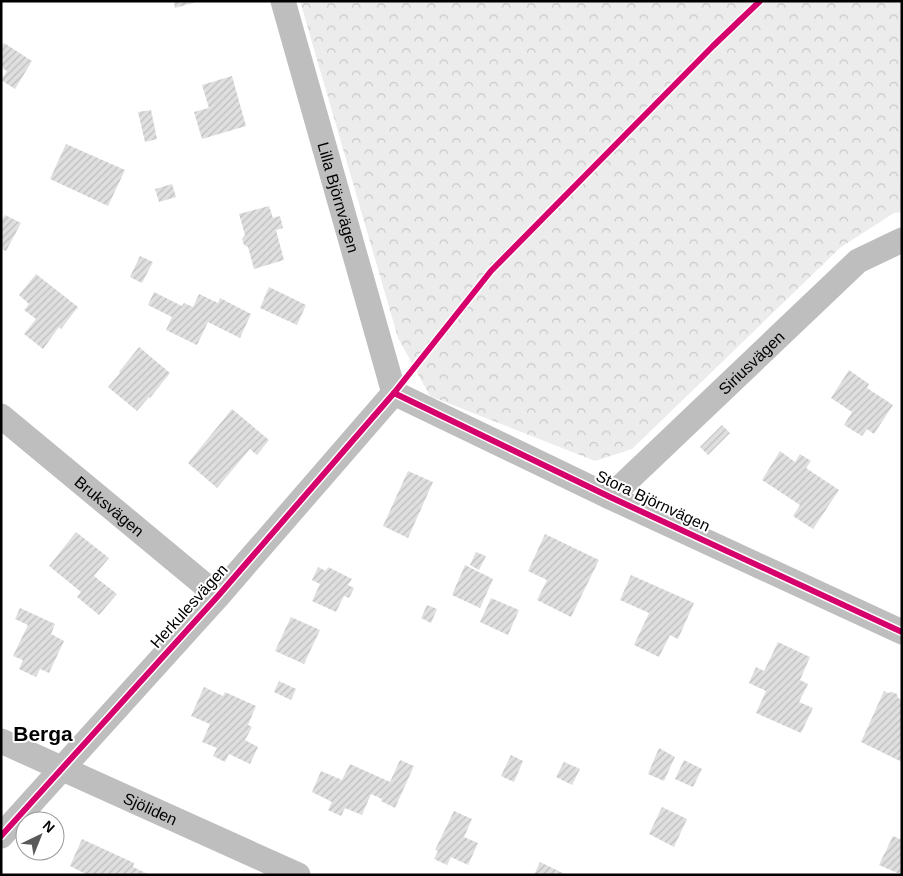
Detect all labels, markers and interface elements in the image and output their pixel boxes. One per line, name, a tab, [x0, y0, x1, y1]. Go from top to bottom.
street label: Lilla Björnvägen	[315, 140, 362, 254]
street label: Siriusvägen	[715, 328, 787, 398]
street label: Stora Björnvägen	[593, 467, 713, 535]
street label: Bruksvägen	[72, 472, 147, 540]
street label: Herkulesvägen	[147, 561, 231, 651]
district label: Berga	[13, 722, 73, 745]
street label: Sjöliden	[121, 789, 180, 828]
north arrow	[15, 811, 65, 861]
text: N	[40, 817, 58, 836]

